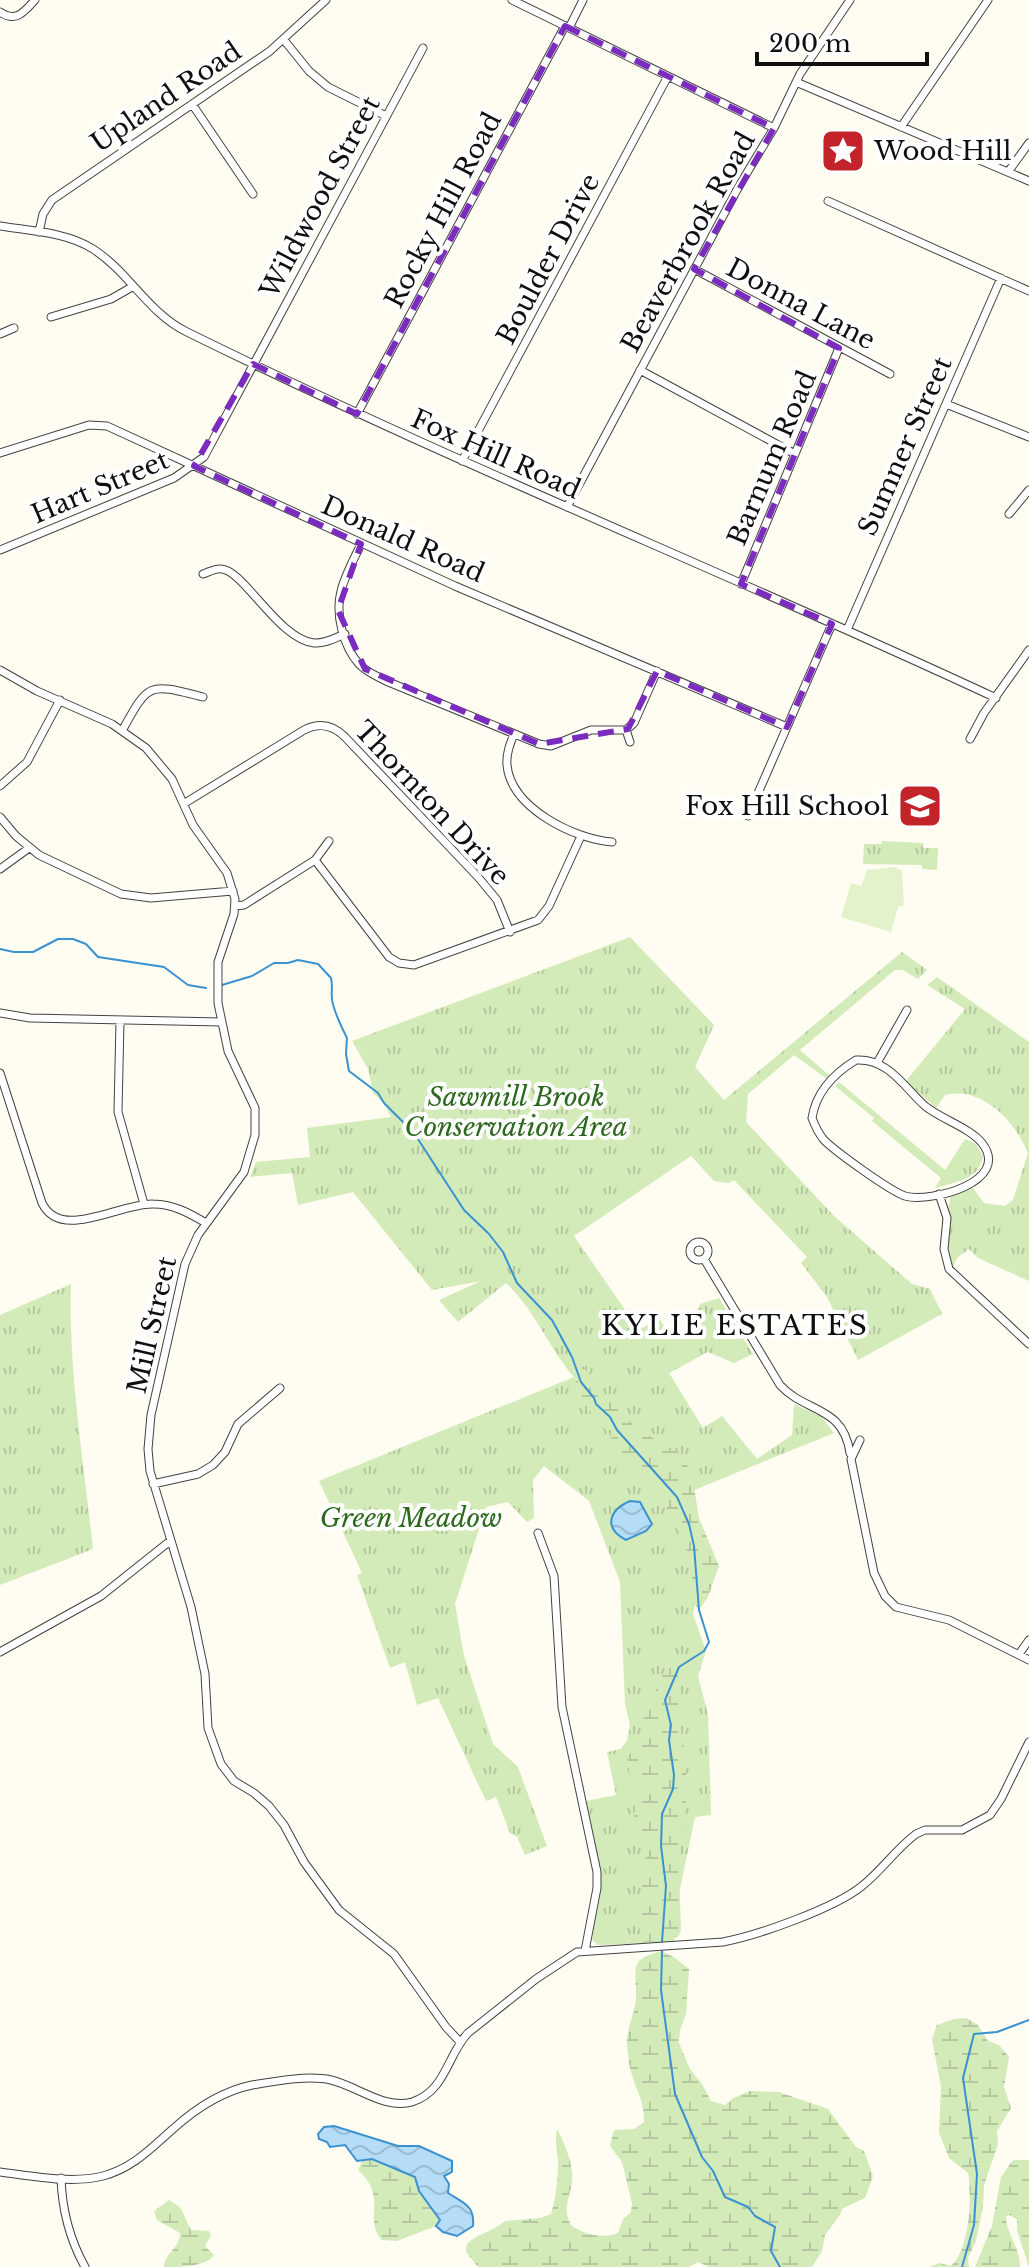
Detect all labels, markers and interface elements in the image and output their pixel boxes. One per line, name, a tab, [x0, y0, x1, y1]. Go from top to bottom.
scale bar	[757, 16, 927, 66]
text: 200 m	[769, 29, 851, 58]
street label: Upland Road	[85, 35, 247, 159]
street label: Wildwood Street	[253, 90, 387, 304]
street label: Rocky Hill Road	[378, 107, 508, 313]
street label: Beaverbrook Road	[614, 126, 762, 358]
place icon: Wood Hill	[819, 127, 867, 175]
place label: Wood Hill	[873, 135, 1011, 167]
street label: Boulder Drive	[490, 168, 606, 350]
street label: Donna Lane	[721, 251, 881, 357]
street label: Sumner Street	[851, 351, 959, 540]
street label: Barnum Road	[721, 366, 823, 550]
street label: Fox Hill Road	[406, 402, 586, 506]
street label: Hart Street	[26, 444, 174, 530]
street label: Donald Road	[317, 489, 489, 589]
street label: Thornton Drive	[348, 714, 516, 892]
school or university icon: Fox Hill School	[896, 782, 944, 830]
place label: Fox Hill School	[685, 790, 889, 822]
park label: Sawmill Brook Conservation Area	[404, 1081, 628, 1143]
street label: Mill Street	[121, 1253, 183, 1397]
district label: KYLIE ESTATES	[601, 1308, 869, 1343]
park label: Green Meadow	[320, 1502, 502, 1534]

